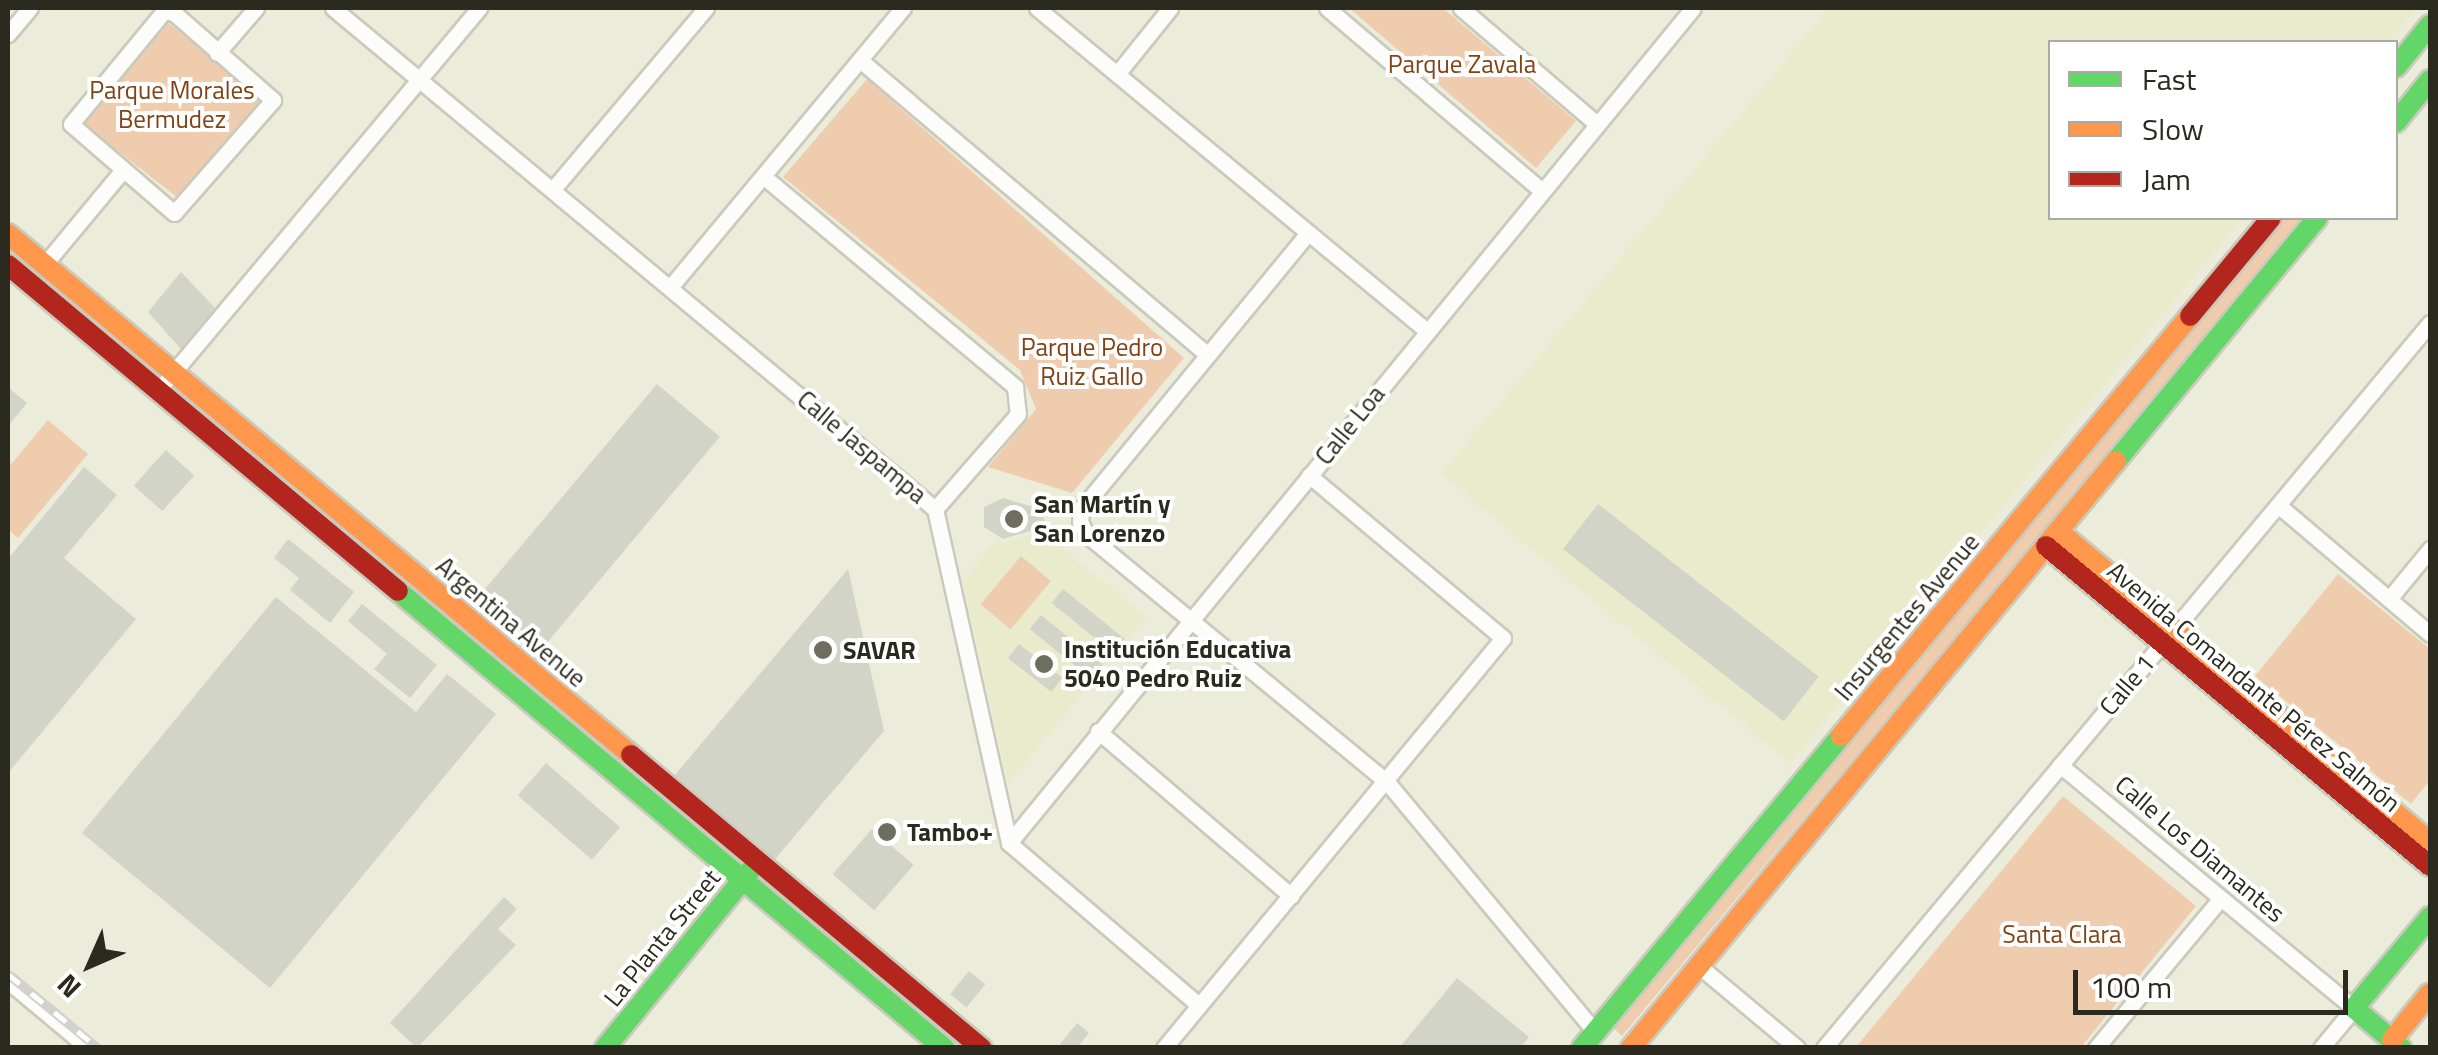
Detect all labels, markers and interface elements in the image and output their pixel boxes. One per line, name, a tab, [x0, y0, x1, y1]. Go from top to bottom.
legend	[2048, 40, 2398, 220]
park label: Parque Zavala	[1388, 49, 1536, 79]
text: Fast	[2142, 56, 2196, 102]
park label: Parque Morales Bermudez	[89, 76, 255, 135]
text: Slow	[2142, 106, 2204, 152]
text: Jam	[2142, 156, 2191, 202]
park label: Parque Pedro Ruiz Gallo	[1021, 333, 1163, 392]
street label: Calle Loa	[1309, 379, 1391, 471]
street label: Calle Jaspampa	[791, 384, 933, 510]
place label: San Martín y San Lorenzo	[1034, 490, 1171, 549]
marker: San Martín y San Lorenzo	[1003, 508, 1025, 530]
street label: Insurgentes Avenue	[1828, 527, 1986, 707]
street label: Argentina Avenue	[430, 551, 592, 693]
street label: Avenida Comandante Pérez Salmón	[2101, 556, 2407, 818]
place label: SAVAR	[843, 635, 916, 665]
place label: Institución Educativa 5040 Pedro Ruiz	[1064, 635, 1291, 694]
marker: SAVAR	[812, 639, 834, 661]
street label: Calle 1	[2093, 649, 2161, 721]
marker: Institución Educativa 5040 Pedro Ruiz	[1033, 653, 1055, 675]
street label: Calle Los Diamantes	[2109, 769, 2291, 929]
place label: Tambo+	[907, 817, 993, 847]
marker: Tambo+	[876, 821, 898, 843]
street label: La Planta Street	[598, 863, 726, 1013]
north arrow	[40, 915, 140, 1015]
park label: Santa Clara	[2002, 919, 2122, 949]
scale bar	[2078, 950, 2353, 1012]
text: 100 m	[2090, 964, 2172, 1010]
text: N	[46, 965, 90, 1009]

